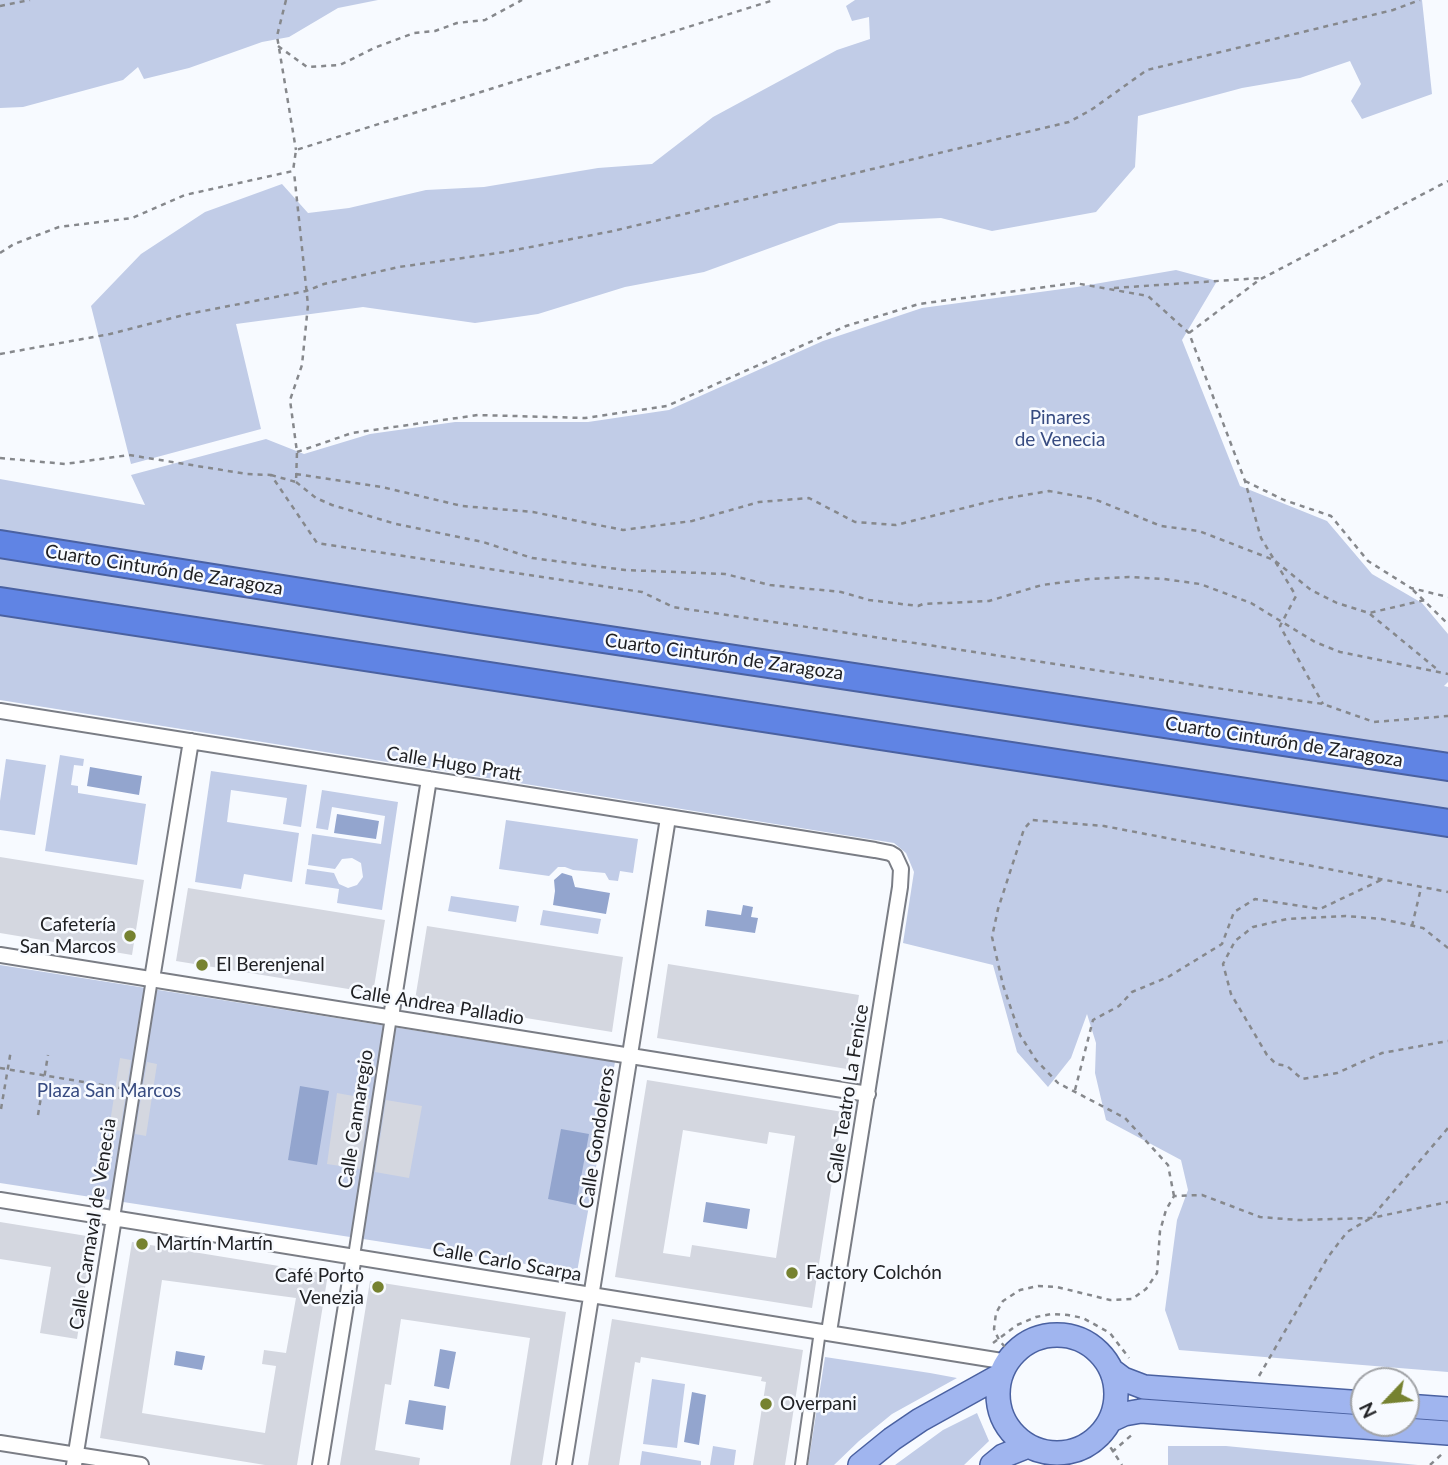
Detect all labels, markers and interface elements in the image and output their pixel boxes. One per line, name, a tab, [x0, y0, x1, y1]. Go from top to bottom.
park label: Pinares de Venecia	[1015, 407, 1105, 451]
street label: Cuarto Cinturón de Zaragoza	[43, 540, 285, 600]
street label: Cuarto Cinturón de Zaragoza	[603, 629, 845, 685]
street label: Cuarto Cinturón de Zaragoza	[1163, 712, 1405, 772]
street label: Calle Hugo Pratt	[385, 742, 523, 786]
place label: Cafetería San Marcos	[20, 914, 116, 958]
marker: Cafetería San Marcos	[122, 928, 138, 944]
place label: El Berenjenal	[216, 954, 325, 976]
marker: El Berenjenal	[194, 957, 210, 973]
street label: Calle Andrea Palladio	[348, 980, 526, 1030]
street label: Calle Teatro La Fenice	[823, 1003, 873, 1185]
street label: Calle Cannaregio	[334, 1048, 378, 1190]
street label: Calle Gondoleros	[575, 1066, 619, 1210]
park label: Plaza San Marcos	[37, 1080, 181, 1102]
street label: Calle Carnaval de Venecia	[65, 1117, 121, 1331]
place label: Martín Martín	[156, 1233, 273, 1255]
marker: Martín Martín	[134, 1236, 150, 1252]
street label: Calle Carlo Scarpa	[431, 1238, 583, 1286]
place label: Factory Colchón	[806, 1262, 942, 1284]
place label: Café Porto Venezia	[275, 1265, 364, 1309]
marker: Factory Colchón	[784, 1265, 800, 1281]
marker: Café Porto Venezia	[370, 1279, 386, 1295]
north arrow	[1350, 1367, 1420, 1437]
place label: Overpani	[780, 1393, 857, 1415]
marker: Overpani	[758, 1396, 774, 1412]
text: N	[1354, 1399, 1381, 1422]

